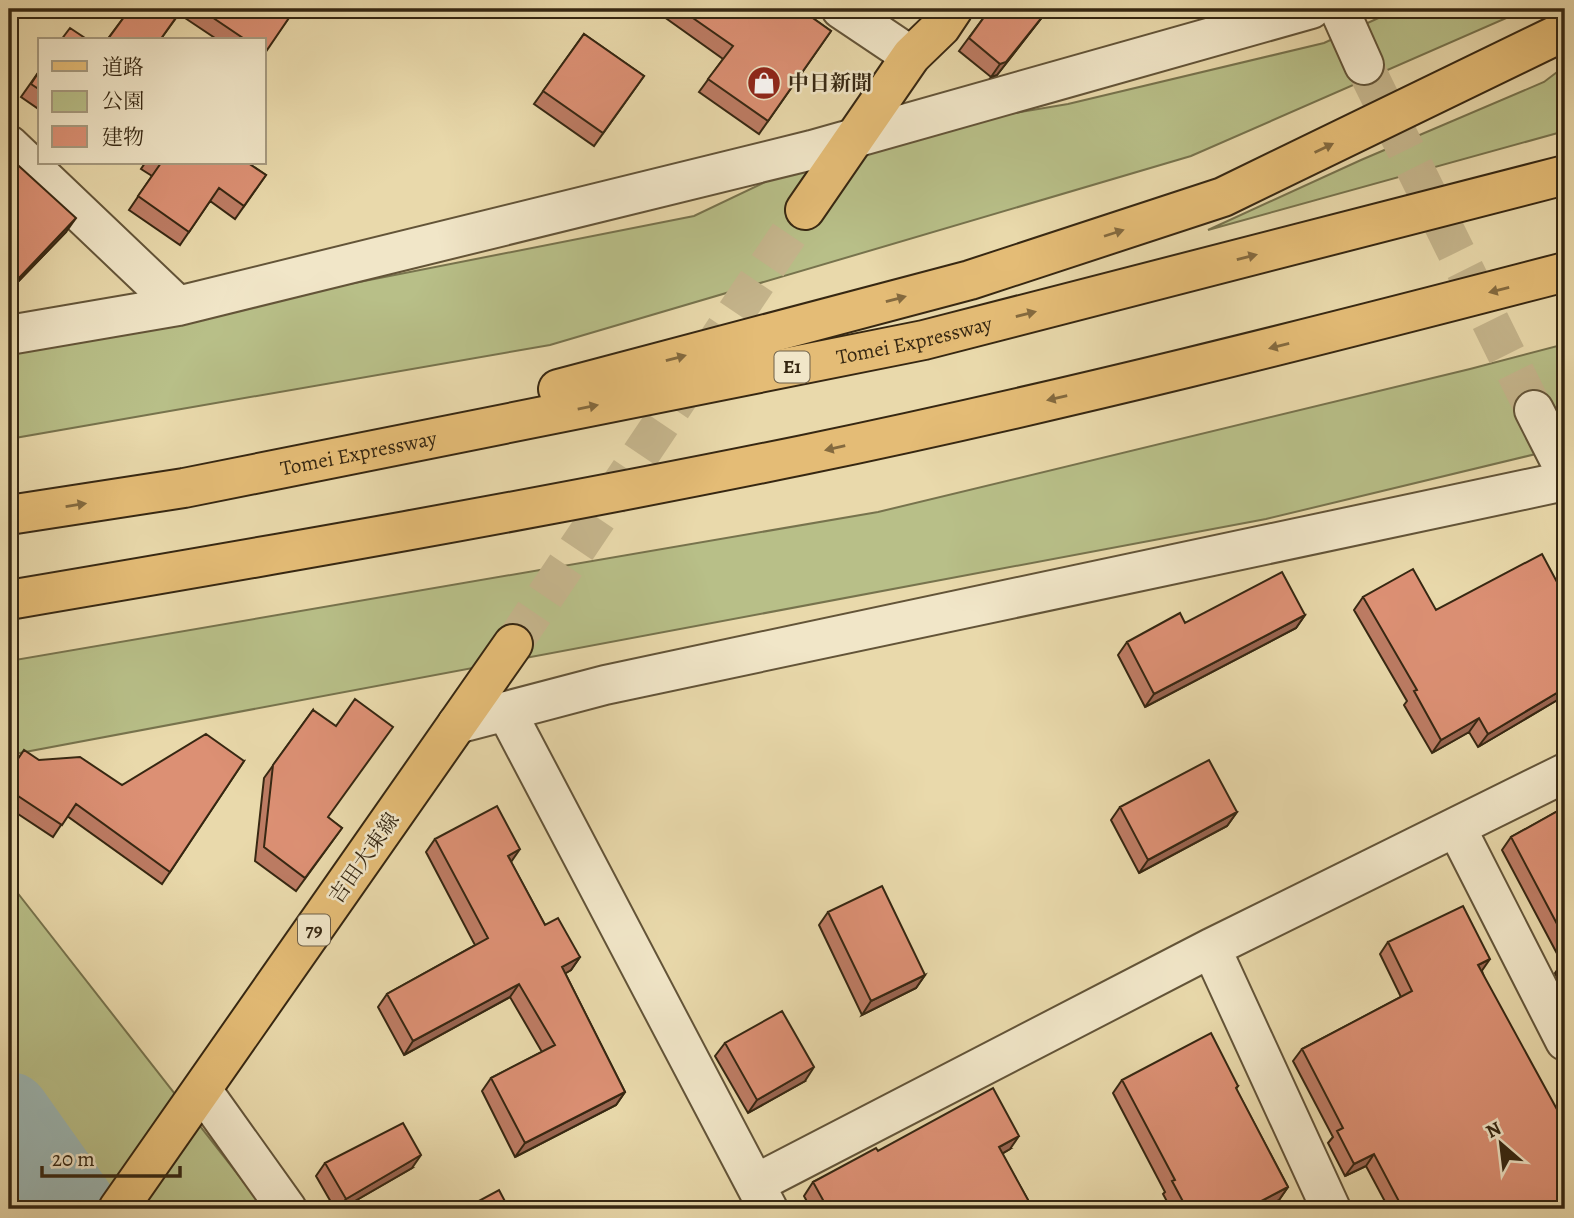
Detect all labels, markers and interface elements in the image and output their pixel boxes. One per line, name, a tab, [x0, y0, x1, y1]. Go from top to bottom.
legend	[38, 38, 266, 164]
text: 道路	[102, 53, 144, 81]
shop icon: 中日新聞	[745, 64, 783, 102]
place label: 中日新聞	[788, 69, 872, 97]
text: 公園	[102, 87, 144, 115]
text: 建物	[102, 123, 144, 151]
one-way arrow	[1314, 142, 1334, 153]
one-way arrow	[1103, 227, 1124, 237]
one-way arrow	[1236, 251, 1258, 262]
one-way arrow	[1488, 285, 1509, 295]
one-way arrow	[886, 294, 907, 304]
one-way arrow	[1016, 308, 1038, 319]
street label: Tomei Expressway	[834, 309, 995, 371]
one-way arrow	[1268, 342, 1289, 352]
one-way arrow	[666, 352, 688, 363]
road number: E1	[774, 352, 810, 382]
one-way arrow	[1046, 393, 1068, 404]
one-way arrow	[577, 402, 599, 413]
street label: Tomei Expressway	[278, 424, 440, 482]
one-way arrow	[824, 442, 846, 453]
one-way arrow	[65, 499, 87, 510]
street label: 吉田大東線	[322, 807, 406, 909]
road number: 79	[298, 914, 330, 946]
north arrow	[1466, 1110, 1536, 1180]
text: N	[1481, 1115, 1506, 1145]
scale bar	[42, 1134, 180, 1178]
text: 20 m	[52, 1145, 95, 1173]

